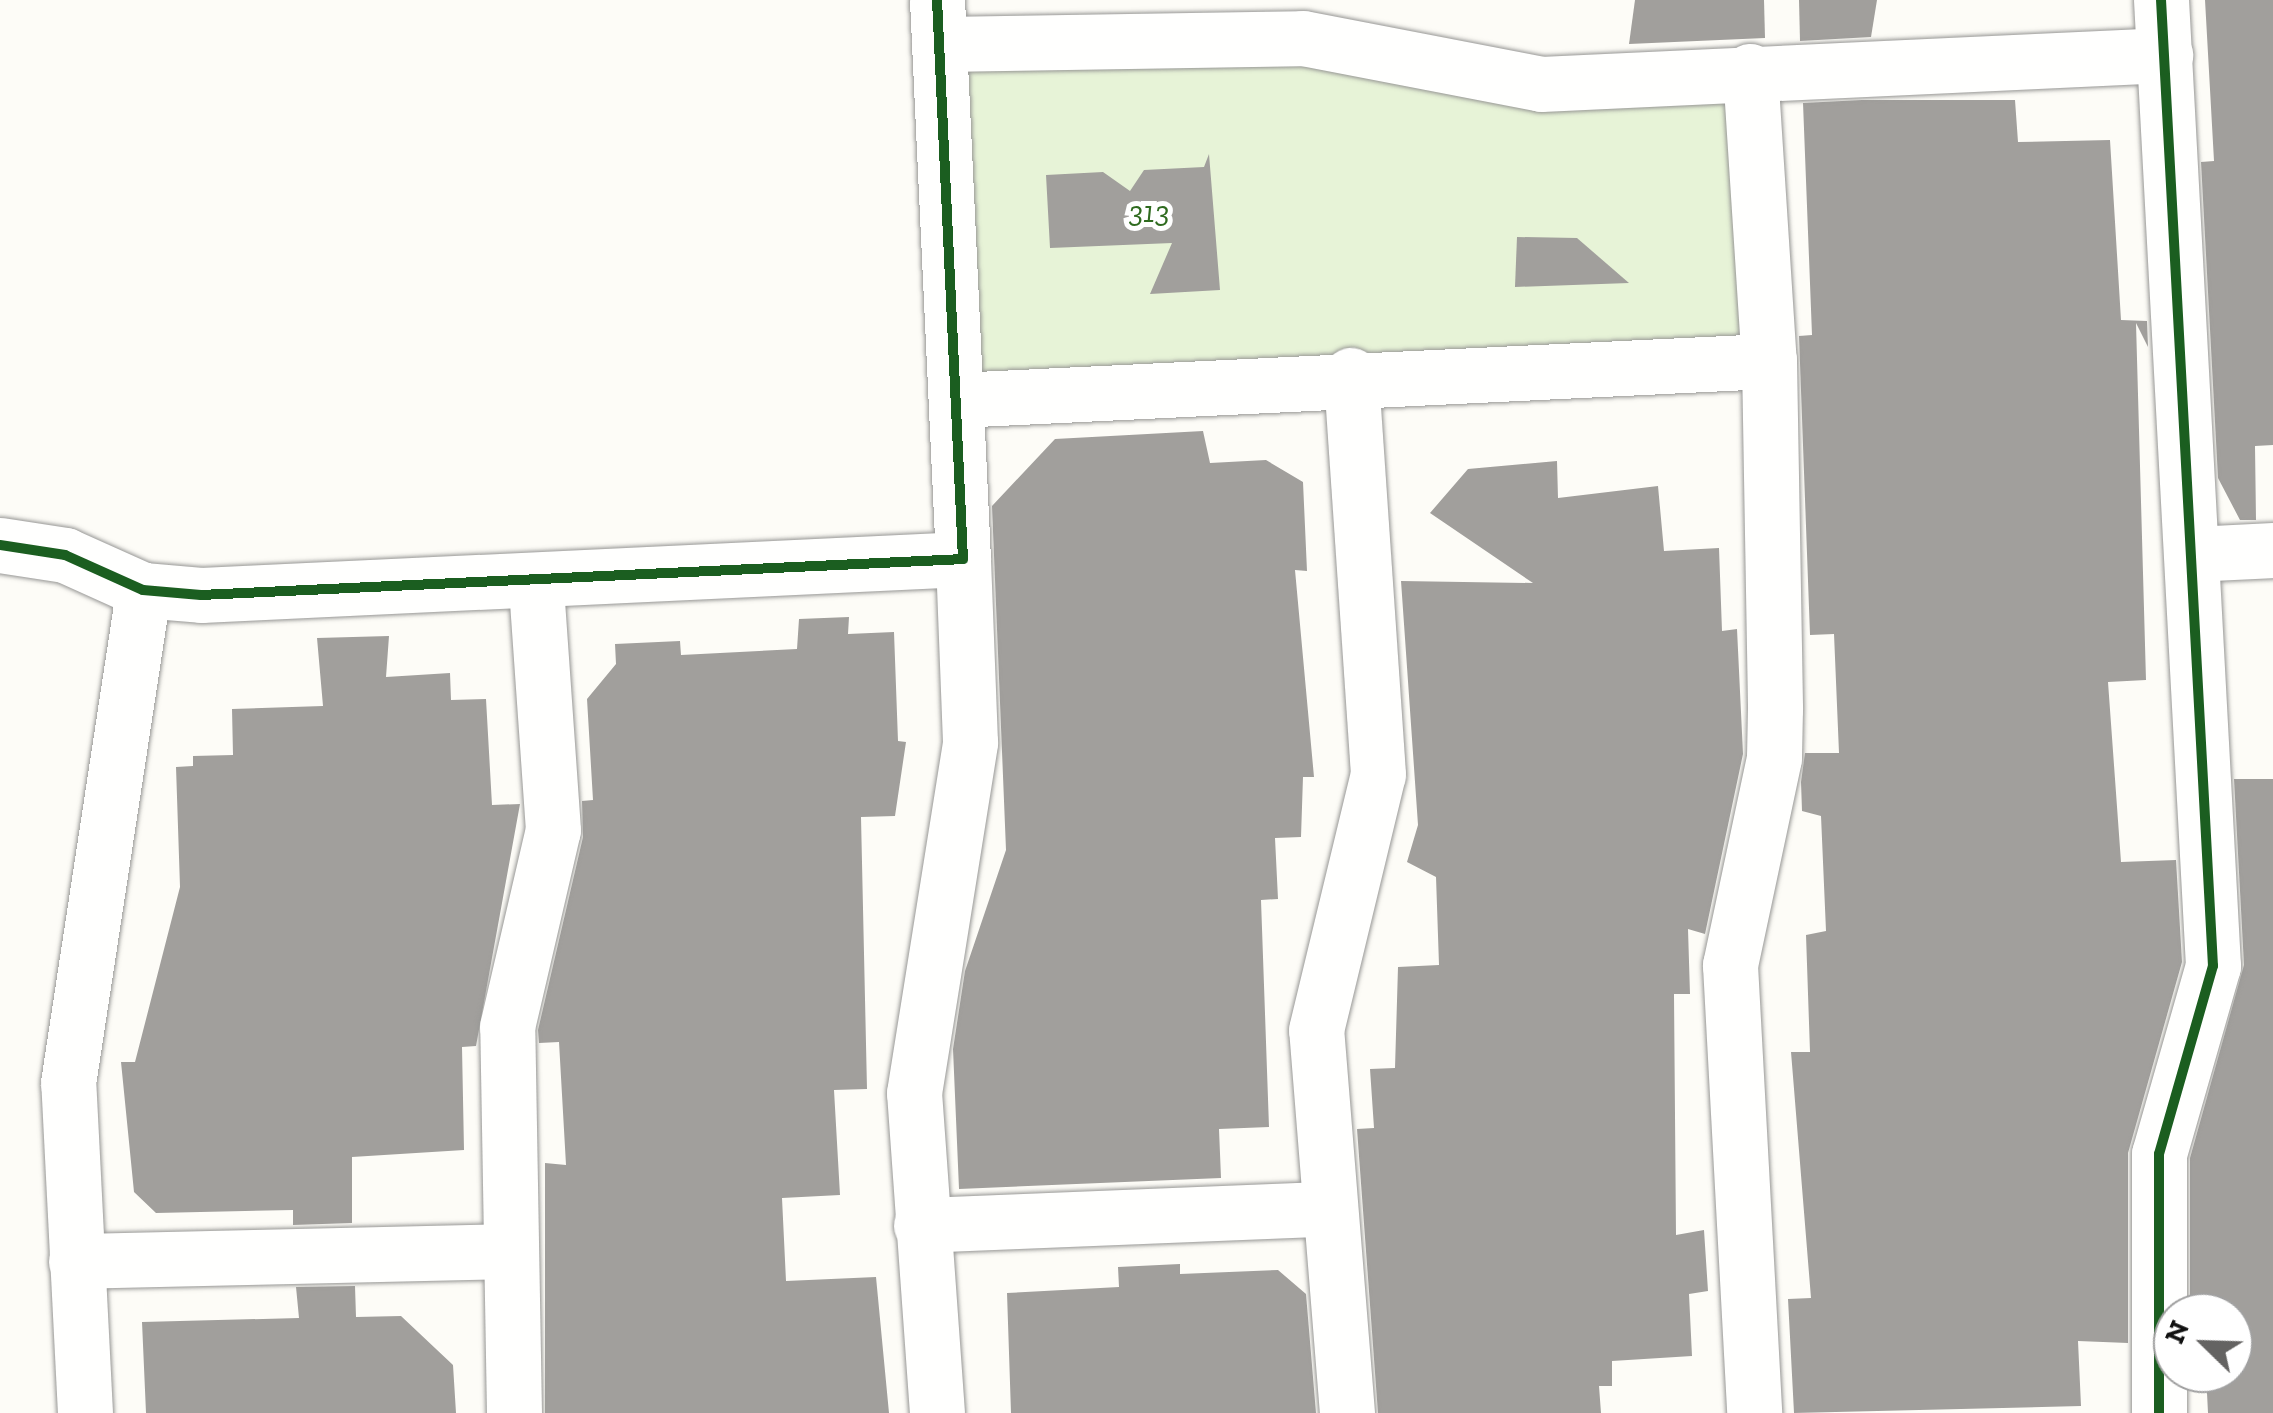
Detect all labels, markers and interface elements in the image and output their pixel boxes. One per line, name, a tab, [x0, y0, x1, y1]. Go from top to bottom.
park label: 313	[1128, 194, 1170, 230]
north arrow	[2153, 1293, 2253, 1393]
text: N	[2157, 1316, 2196, 1348]

